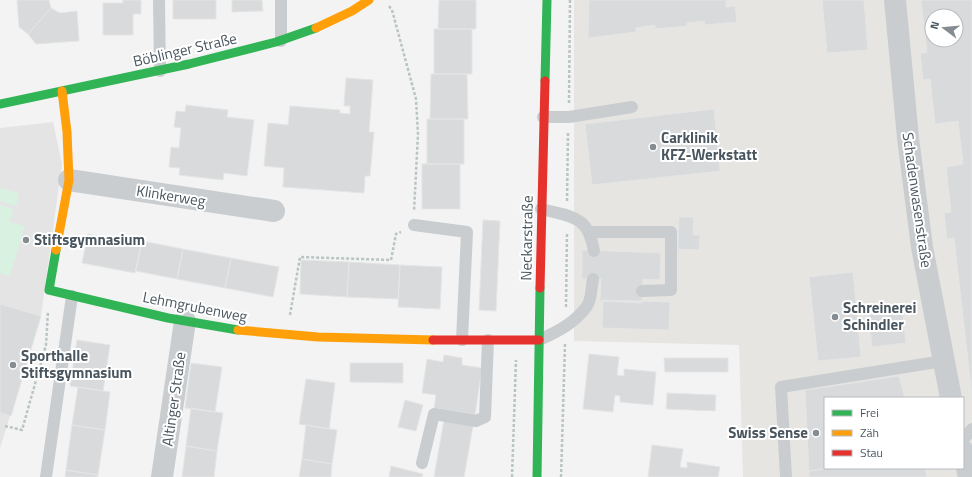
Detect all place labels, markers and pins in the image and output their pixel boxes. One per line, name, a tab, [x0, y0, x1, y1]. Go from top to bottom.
place label: Carklinik KFZ-Werkstatt	[661, 126, 758, 166]
marker: Carklinik KFZ-Werkstatt	[648, 142, 658, 152]
place label: Stiftsgymnasium	[34, 228, 145, 251]
marker: Stiftsgymnasium	[21, 235, 31, 245]
place label: Schreinerei Schindler	[843, 296, 916, 336]
marker: Schreinerei Schindler	[830, 312, 840, 322]
place label: Sporthalle Stiftsgymnasium	[21, 344, 132, 384]
marker: Sporthalle Stiftsgymnasium	[8, 360, 18, 370]
place label: Swiss Sense	[728, 421, 808, 444]
marker: Swiss Sense	[811, 428, 821, 438]

